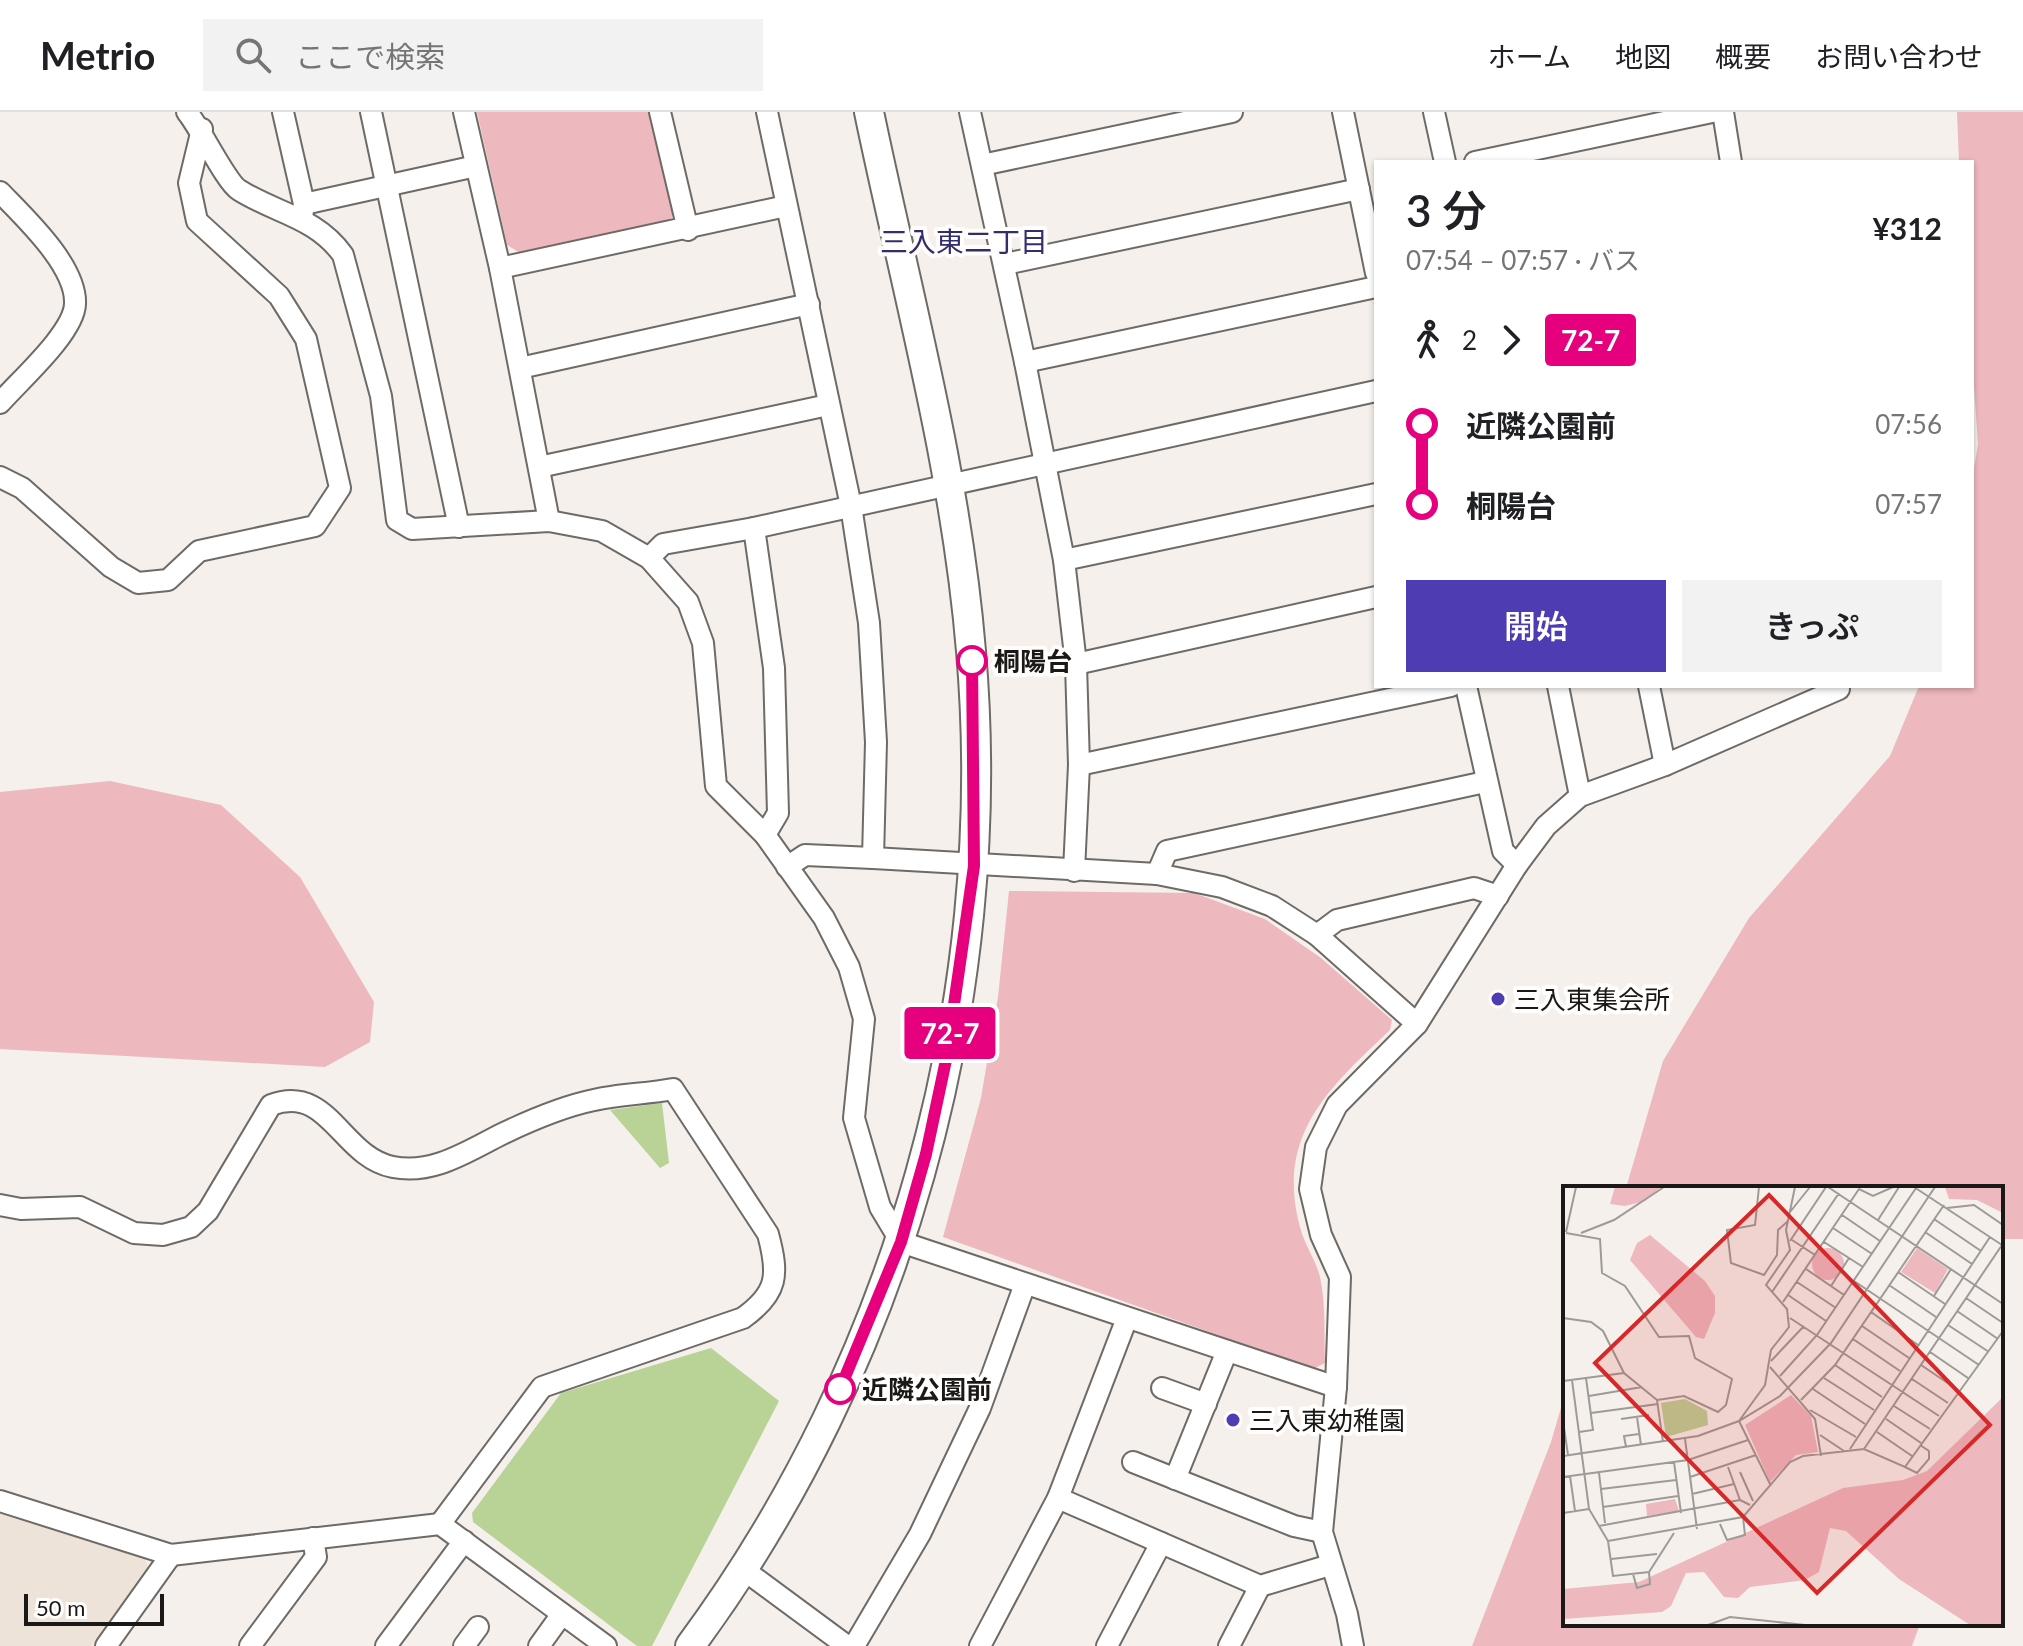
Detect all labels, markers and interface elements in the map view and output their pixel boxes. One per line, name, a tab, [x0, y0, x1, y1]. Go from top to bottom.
search box	[203, 19, 763, 91]
text: Metrio	[40, 32, 155, 78]
icon: search	[231, 33, 275, 77]
text: ここで検索	[295, 38, 445, 74]
text: ホーム	[1488, 39, 1571, 73]
text: 地図	[1615, 39, 1671, 73]
text: 概要	[1715, 39, 1771, 73]
text: お問い合わせ	[1815, 39, 1983, 73]
text: 3 分	[1406, 184, 1486, 236]
text: ¥312	[1872, 210, 1942, 246]
district label: 三入東二丁目	[880, 224, 1048, 258]
text: 07:54 – 07:57 · バス	[1406, 244, 1640, 276]
icon: walk	[1406, 318, 1450, 362]
icon: forward	[1489, 318, 1533, 362]
text: 72-7	[1561, 323, 1620, 357]
text: 2	[1462, 324, 1477, 356]
text: 近隣公園前	[1466, 407, 1616, 443]
text: 07:56	[1875, 408, 1942, 440]
text: 桐陽台	[1466, 487, 1556, 523]
text: 07:57	[1875, 488, 1942, 520]
button: 開始	[1406, 580, 1666, 672]
button: きっぷ	[1682, 580, 1942, 672]
place label: 桐陽台	[994, 645, 1072, 677]
marker: 桐陽台	[957, 646, 987, 676]
place label: 三入東集会所	[1514, 983, 1670, 1015]
marker: 三入東集会所	[1489, 990, 1507, 1008]
line badge: 72-7	[894, 1007, 1006, 1059]
text: 72-7	[920, 1016, 980, 1050]
inset map	[1563, 1186, 2003, 1626]
place label: 近隣公園前	[862, 1373, 992, 1405]
marker: 近隣公園前	[825, 1374, 855, 1404]
place label: 三入東幼稚園	[1249, 1404, 1405, 1436]
marker: 三入東幼稚園	[1224, 1411, 1242, 1429]
scale bar	[24, 1590, 164, 1626]
text: 50 m	[36, 1594, 85, 1621]

